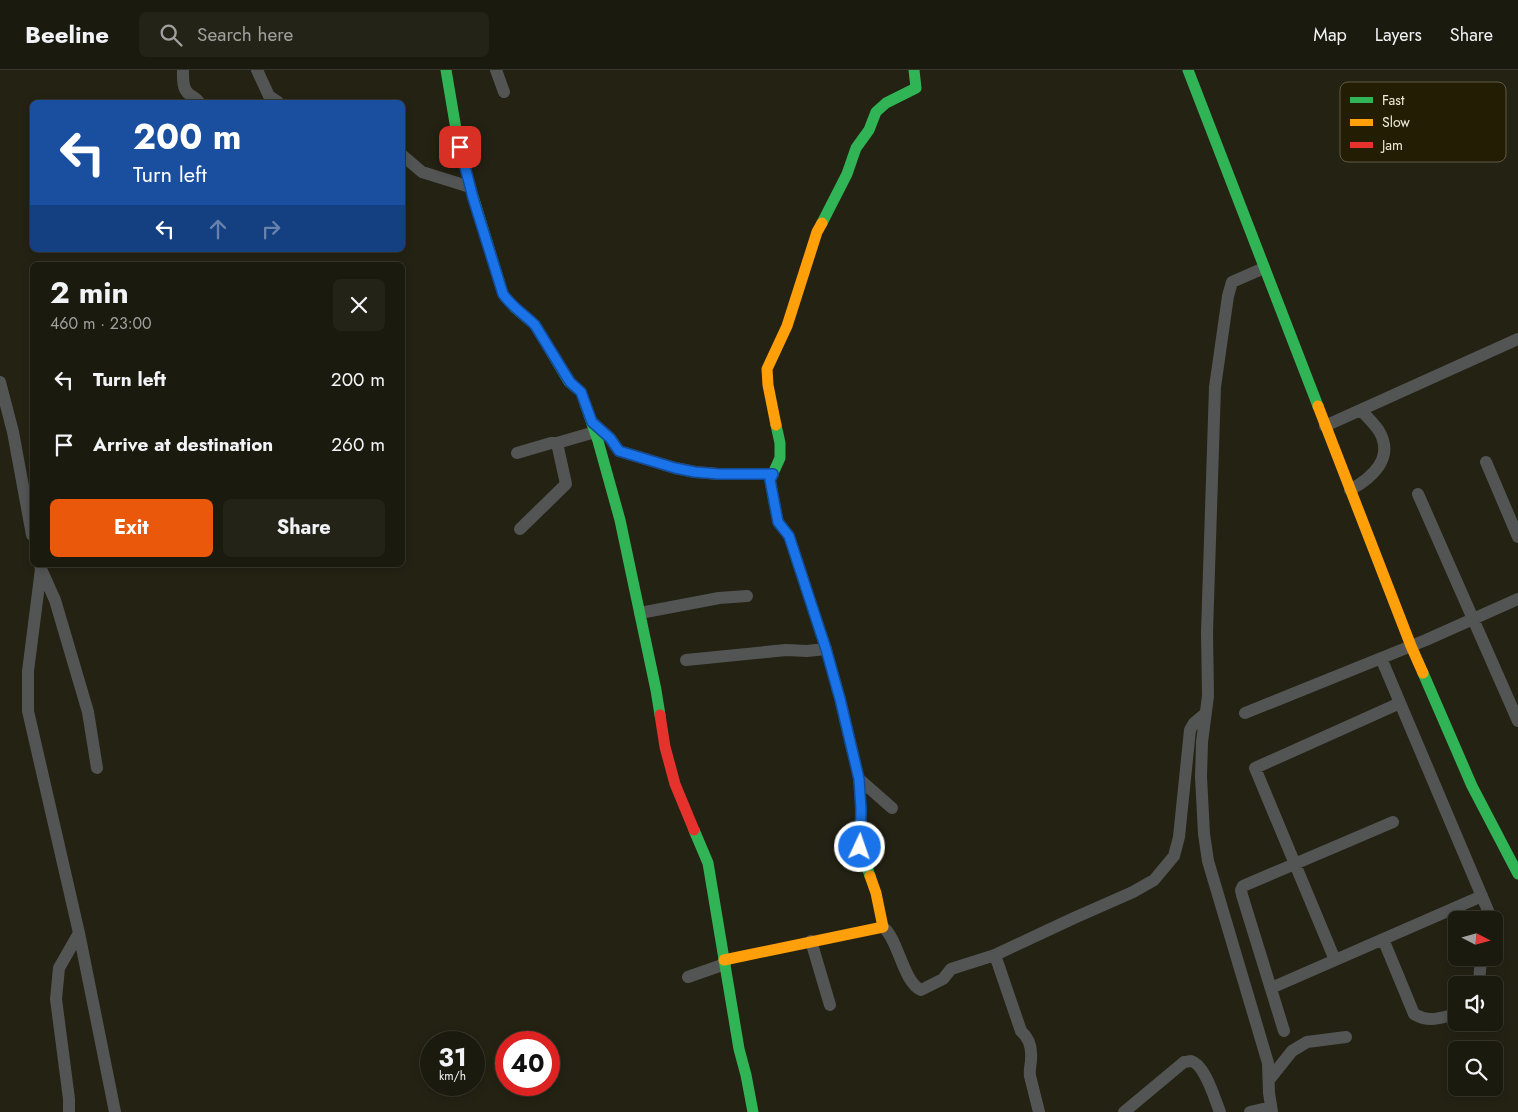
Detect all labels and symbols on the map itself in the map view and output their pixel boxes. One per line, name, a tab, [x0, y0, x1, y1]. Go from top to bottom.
legend	[1340, 82, 1506, 162]
text: Fast	[1382, 90, 1405, 110]
text: Slow	[1382, 112, 1410, 132]
pin	[439, 126, 481, 168]
text: Jam	[1380, 135, 1403, 155]
position arrow	[833, 820, 885, 872]
north arrow	[1448, 911, 1502, 966]
speed limit sign: 40	[495, 1031, 560, 1096]

